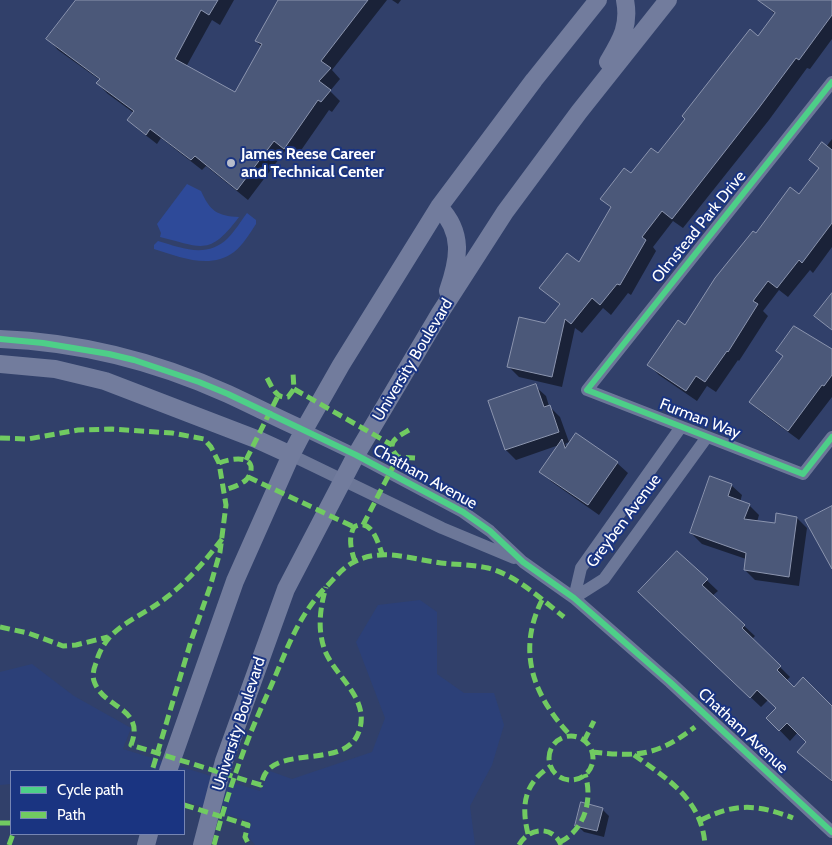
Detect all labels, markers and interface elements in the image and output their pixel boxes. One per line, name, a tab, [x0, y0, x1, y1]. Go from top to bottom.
place label: James Reese Career and Technical Center	[241, 144, 384, 182]
marker: James Reese Career and Technical Center	[225, 157, 237, 169]
street label: Olmstead Park Drive	[648, 167, 750, 287]
street label: University Boulevard	[369, 295, 457, 425]
street label: Furman Way	[657, 395, 743, 443]
street label: Chatham Avenue	[370, 440, 480, 514]
street label: Greyben Avenue	[583, 470, 665, 572]
street label: University Boulevard	[208, 655, 270, 793]
street label: Chatham Avenue	[694, 684, 792, 778]
legend	[10, 770, 185, 835]
text: Cycle path	[57, 781, 123, 799]
text: Path	[57, 806, 86, 824]

